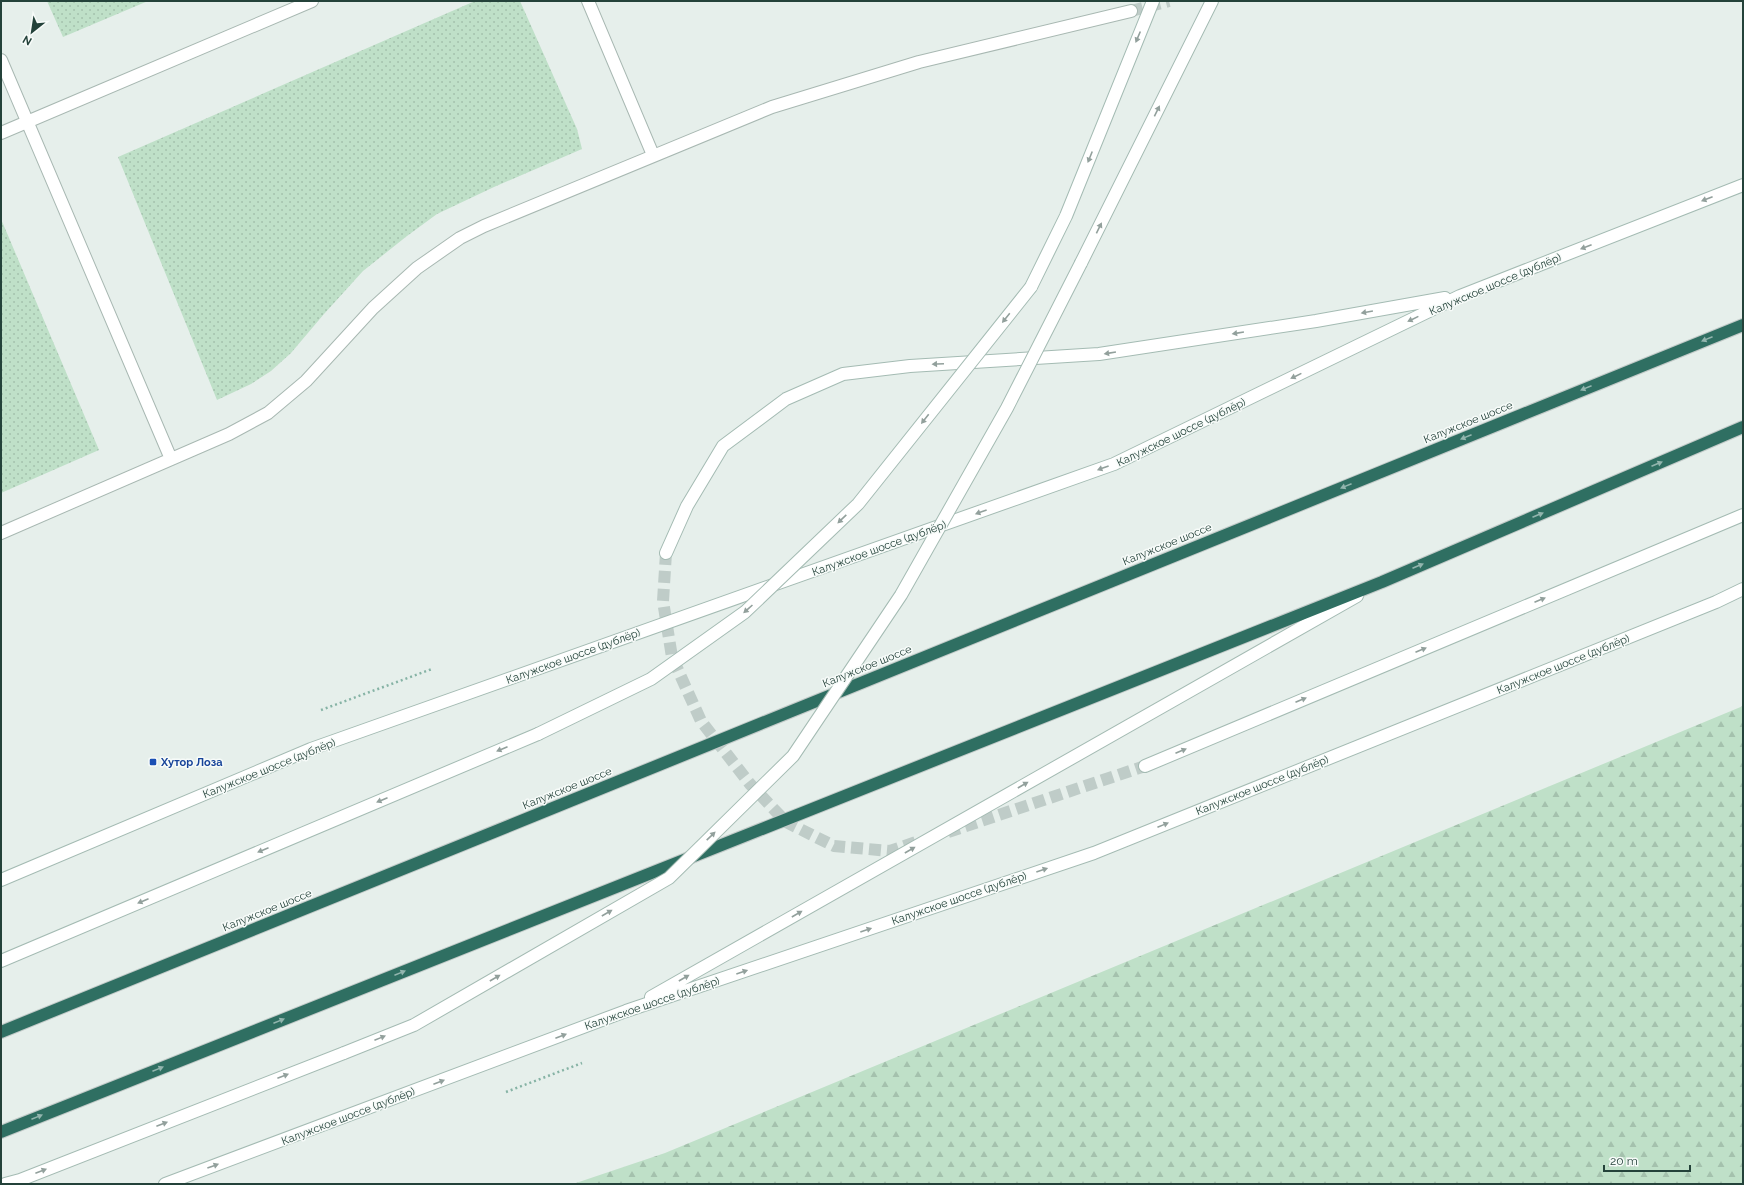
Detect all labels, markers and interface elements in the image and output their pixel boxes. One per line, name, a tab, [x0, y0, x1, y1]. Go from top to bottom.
north arrow	[12, 12, 52, 52]
one-way arrow	[1135, 31, 1142, 43]
text: N	[20, 32, 34, 48]
one-way arrow	[1153, 106, 1160, 117]
one-way arrow	[1086, 152, 1092, 164]
one-way arrow	[1701, 196, 1712, 202]
one-way arrow	[1095, 222, 1102, 233]
one-way arrow	[1579, 244, 1591, 250]
street label: Калужское шоссе (дублёр)	[1427, 251, 1563, 318]
one-way arrow	[1361, 309, 1373, 315]
one-way arrow	[1002, 312, 1011, 323]
one-way arrow	[1407, 316, 1418, 322]
one-way arrow	[1232, 330, 1245, 336]
one-way arrow	[1700, 337, 1712, 343]
one-way arrow	[1104, 350, 1116, 356]
one-way arrow	[932, 361, 944, 368]
one-way arrow	[1290, 373, 1302, 379]
one-way arrow	[1580, 386, 1592, 392]
street label: Калужское шоссе (дублёр)	[1115, 395, 1248, 469]
street label: Калужское шоссе	[1422, 398, 1515, 446]
one-way arrow	[920, 413, 929, 424]
one-way arrow	[1459, 435, 1471, 441]
one-way arrow	[1652, 461, 1663, 467]
one-way arrow	[1097, 466, 1109, 472]
one-way arrow	[1340, 483, 1351, 489]
one-way arrow	[974, 509, 986, 515]
one-way arrow	[1532, 512, 1543, 518]
one-way arrow	[837, 514, 847, 524]
street label: Калужское шоссе (дублёр)	[810, 518, 948, 579]
street label: Калужское шоссе	[1121, 520, 1214, 568]
one-way arrow	[1413, 563, 1424, 569]
one-way arrow	[1535, 596, 1547, 602]
one-way arrow	[743, 604, 753, 613]
street label: Калужское шоссе (дублёр)	[504, 626, 642, 687]
street label: Калужское шоссе (дублёр)	[1495, 632, 1631, 697]
street label: Калужское шоссе	[821, 642, 914, 690]
one-way arrow	[1415, 647, 1426, 653]
one-way arrow	[1295, 697, 1307, 703]
street label: Калужское шоссе (дублёр)	[201, 736, 337, 801]
one-way arrow	[496, 747, 508, 753]
one-way arrow	[1175, 747, 1187, 753]
street label: Калужское шоссе (дублёр)	[1194, 753, 1330, 818]
place label: Хутор Лоза	[160, 756, 222, 769]
marker: Хутор Лоза	[148, 757, 158, 767]
street label: Калужское шоссе	[521, 764, 614, 812]
one-way arrow	[1017, 782, 1029, 789]
one-way arrow	[377, 797, 388, 803]
one-way arrow	[1158, 821, 1170, 827]
one-way arrow	[706, 831, 716, 841]
one-way arrow	[904, 846, 916, 853]
one-way arrow	[256, 848, 268, 854]
one-way arrow	[1036, 867, 1048, 873]
street label: Калужское шоссе (дублёр)	[890, 869, 1028, 928]
street label: Калужское шоссе	[221, 886, 314, 934]
one-way arrow	[137, 898, 148, 904]
one-way arrow	[601, 910, 613, 917]
one-way arrow	[791, 910, 803, 917]
one-way arrow	[860, 927, 872, 933]
one-way arrow	[737, 968, 749, 974]
one-way arrow	[394, 970, 406, 976]
street label: Калужское шоссе (дублёр)	[583, 974, 721, 1033]
one-way arrow	[678, 974, 690, 981]
one-way arrow	[489, 975, 501, 982]
one-way arrow	[273, 1018, 285, 1024]
one-way arrow	[555, 1032, 567, 1038]
one-way arrow	[374, 1035, 386, 1041]
one-way arrow	[152, 1066, 164, 1072]
one-way arrow	[278, 1073, 290, 1079]
one-way arrow	[434, 1078, 446, 1084]
street label: Калужское шоссе (дублёр)	[280, 1085, 417, 1148]
one-way arrow	[32, 1114, 44, 1120]
one-way arrow	[157, 1120, 169, 1126]
scale bar	[1604, 1147, 1690, 1173]
text: 20 m	[1610, 1154, 1638, 1168]
one-way arrow	[207, 1163, 219, 1169]
one-way arrow	[36, 1168, 48, 1174]

